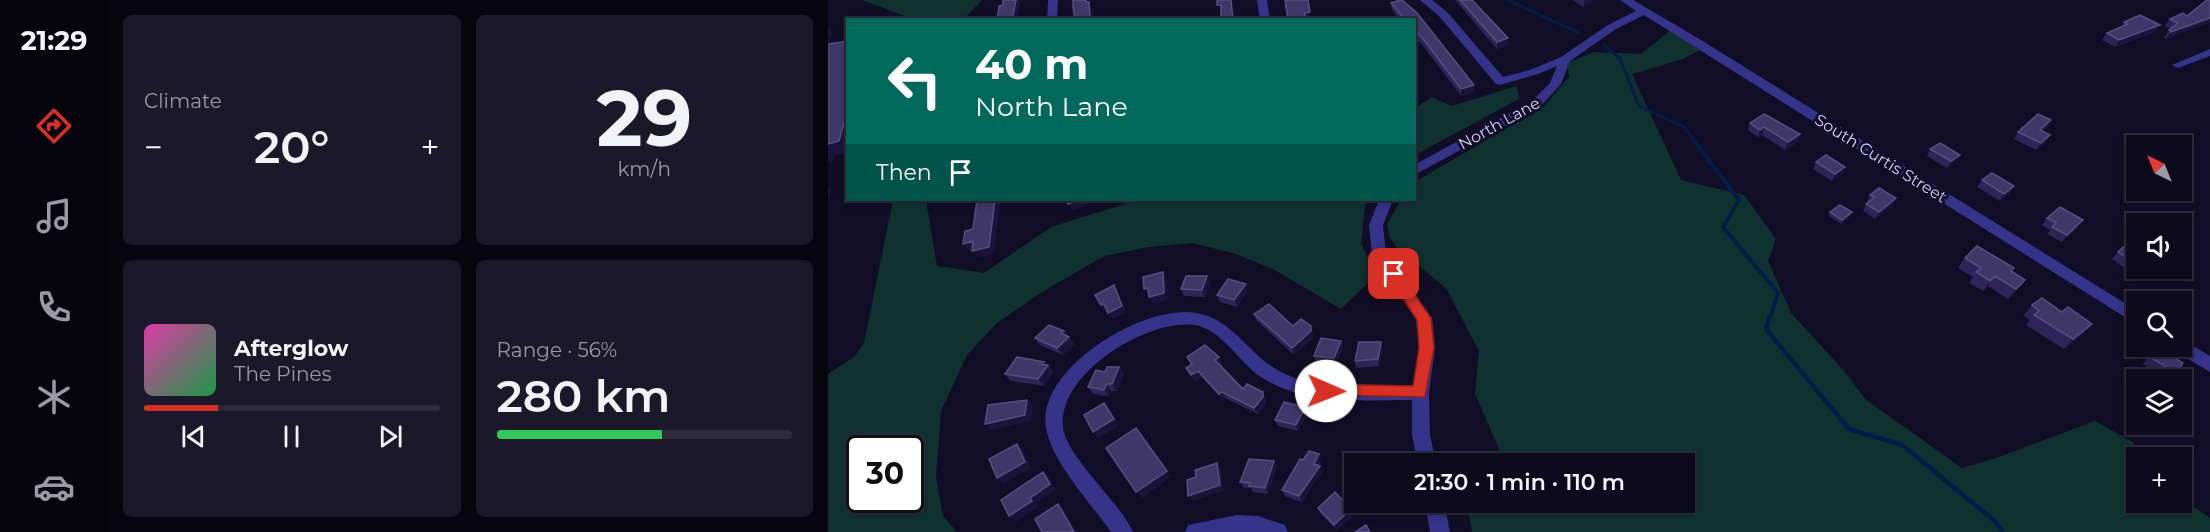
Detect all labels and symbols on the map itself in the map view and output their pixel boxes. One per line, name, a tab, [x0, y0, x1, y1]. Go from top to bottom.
street label: North Lane	[1455, 93, 1543, 154]
street label: South Curtis Street	[1811, 110, 1951, 207]
north arrow	[2126, 135, 2192, 201]
pin	[1368, 248, 1419, 299]
position arrow	[1294, 359, 1358, 423]
speed limit sign: 30	[846, 435, 924, 513]

